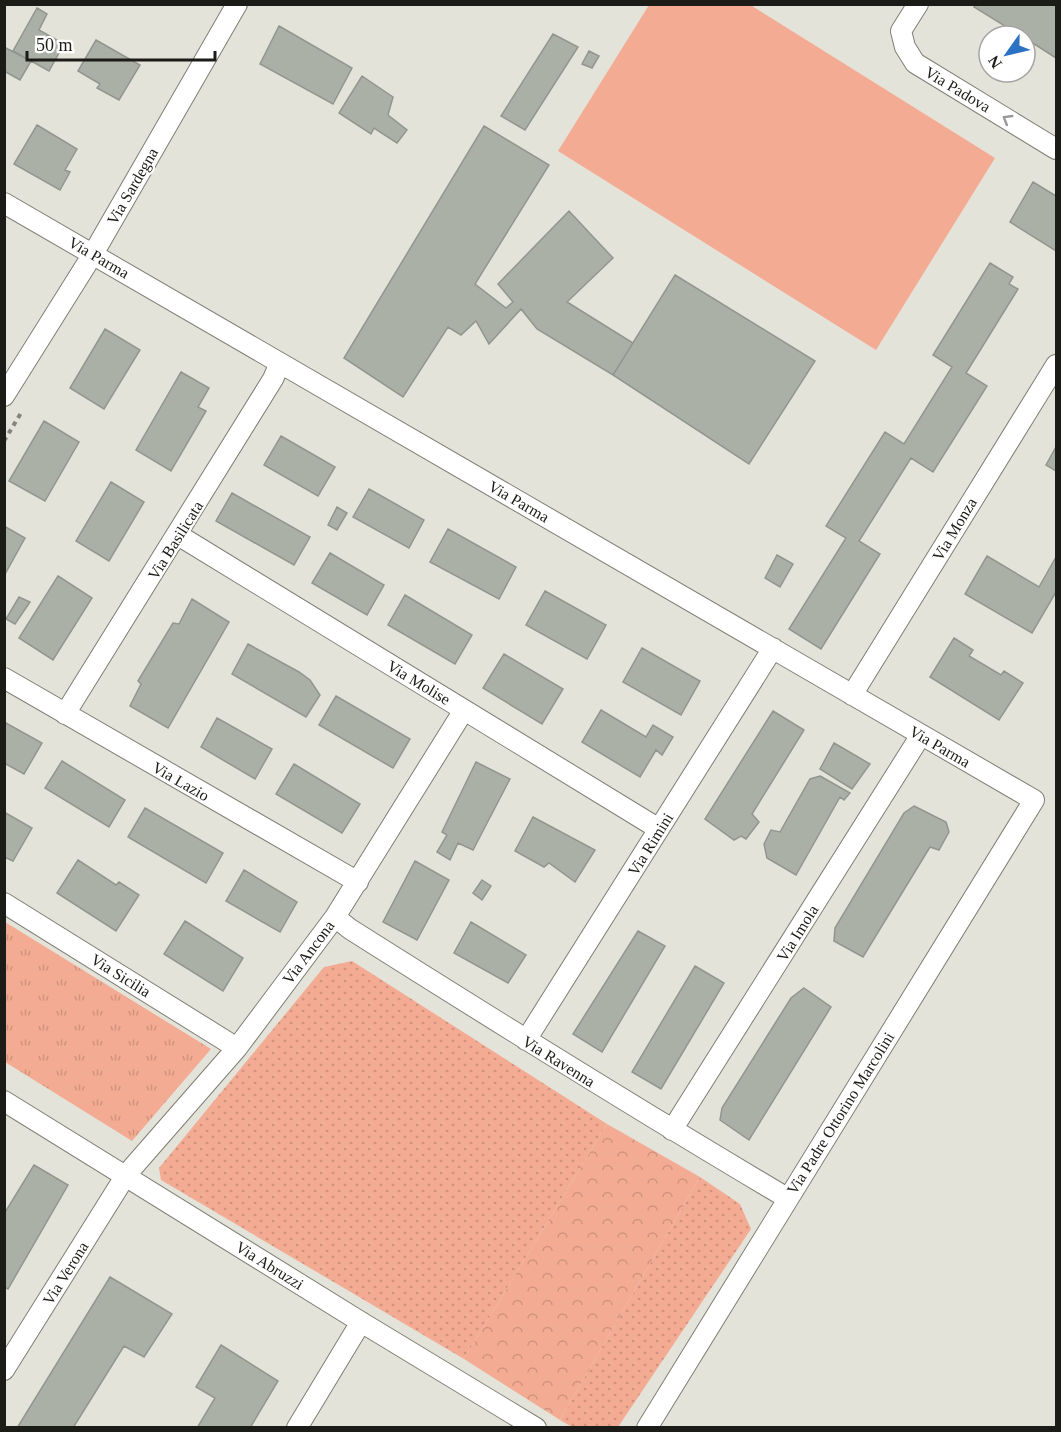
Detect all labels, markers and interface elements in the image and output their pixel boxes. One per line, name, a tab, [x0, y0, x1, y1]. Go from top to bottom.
scale bar	[27, 24, 214, 62]
north arrow	[977, 24, 1037, 84]
text: 50 m	[36, 35, 73, 55]
text: N	[984, 52, 1005, 72]
street label: Via Padova	[922, 63, 994, 116]
one-way arrow	[1003, 114, 1013, 126]
street label: Via Sardegna	[104, 145, 162, 228]
street label: Via Parma	[65, 233, 132, 282]
street label: Via Parma	[485, 477, 552, 526]
street label: Via Monza	[929, 495, 980, 564]
street label: Via Basilicata	[145, 498, 206, 583]
street label: Via Molise	[384, 657, 453, 708]
street label: Via Parma	[906, 722, 973, 771]
street label: Via Lazio	[149, 758, 212, 804]
street label: Via Rimini	[625, 809, 677, 879]
street label: Via Imola	[773, 902, 821, 965]
street label: Via Ancona	[279, 917, 338, 987]
street label: Via Sicilia	[88, 950, 154, 1000]
street label: Via Padre Ottorino Marcolini	[783, 1029, 898, 1197]
street label: Via Ravenna	[519, 1032, 598, 1090]
street label: Via Abruzzi	[233, 1238, 307, 1293]
street label: Via Verona	[39, 1239, 91, 1308]

